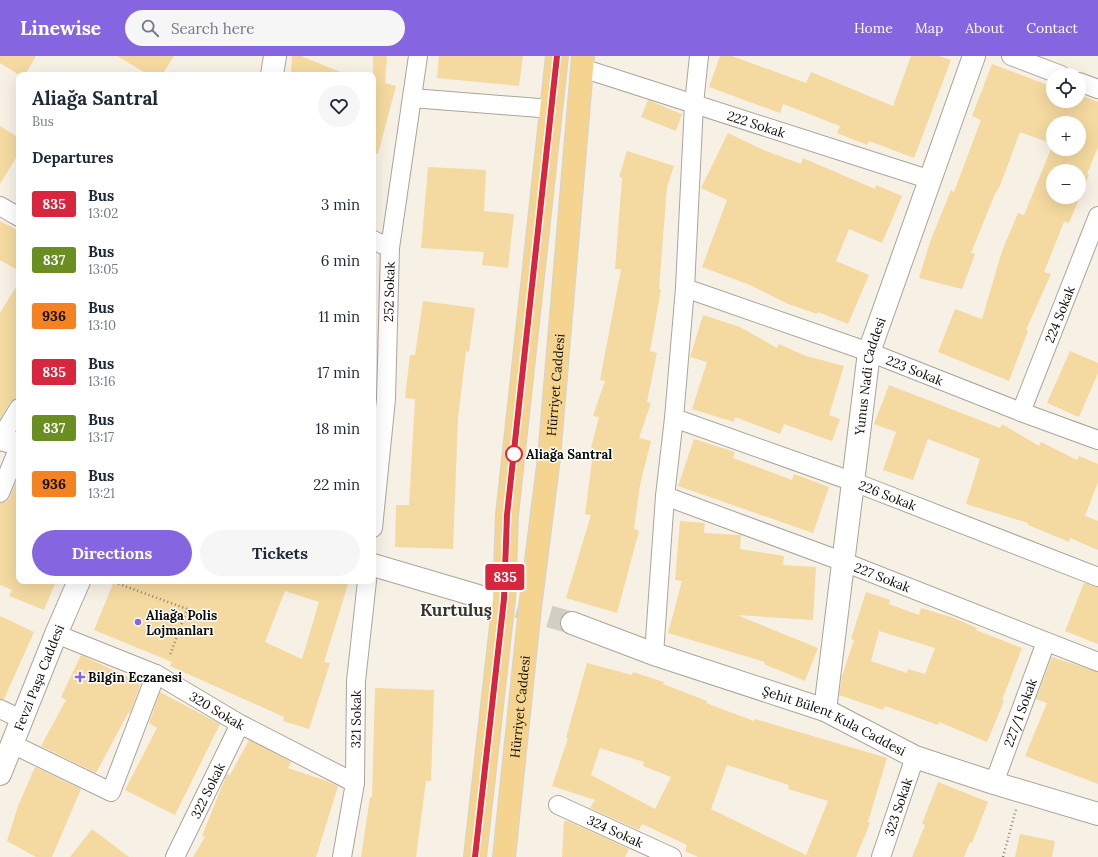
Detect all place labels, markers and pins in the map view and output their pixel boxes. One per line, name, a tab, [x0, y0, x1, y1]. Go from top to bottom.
marker: Aliağa Santral	[505, 445, 523, 463]
place label: Aliağa Santral	[526, 446, 612, 463]
place label: Aliağa Polis Lojmanları	[146, 607, 217, 639]
marker: Aliağa Polis Lojmanları	[133, 617, 143, 627]
place label: Bilgin Eczanesi	[88, 669, 182, 686]
marker: Bilgin Eczanesi	[75, 672, 85, 682]

